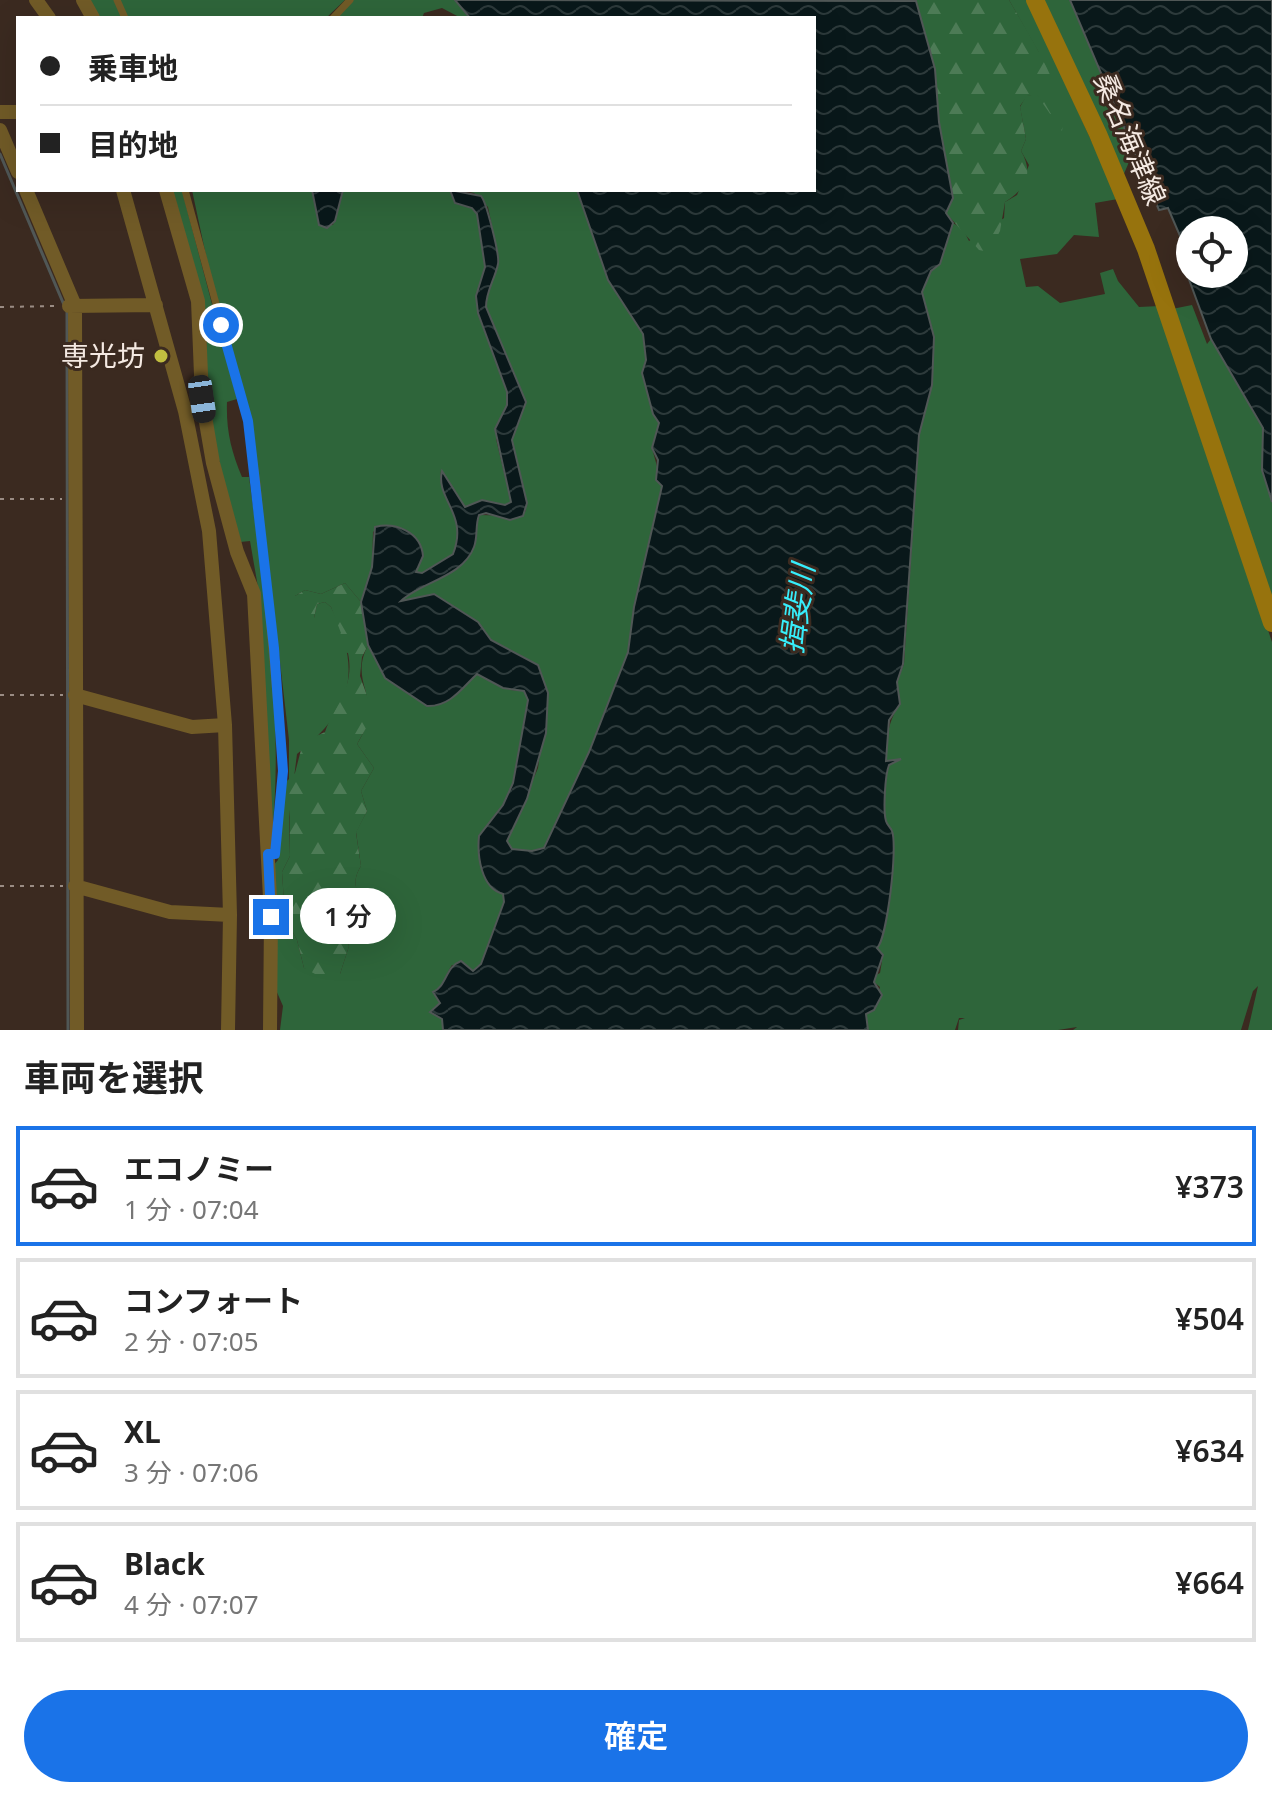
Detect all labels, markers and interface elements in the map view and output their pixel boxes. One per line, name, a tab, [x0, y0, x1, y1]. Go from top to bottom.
text: 乗車地	[88, 47, 178, 88]
street label: 桑名海津線	[1086, 67, 1176, 210]
text: 目的地	[88, 124, 178, 165]
map controls	[1176, 216, 1248, 288]
button: locate	[1176, 216, 1248, 288]
route start	[203, 307, 239, 343]
place label: 専光坊	[61, 336, 145, 374]
marker: 専光坊	[152, 347, 170, 365]
car	[187, 374, 217, 424]
water label: 揖斐川	[770, 558, 823, 656]
callout: 1 分	[299, 889, 395, 945]
text: 1 分	[324, 898, 372, 934]
route end	[253, 899, 289, 935]
text: 車両を選択	[24, 1053, 204, 1102]
text: エコノミー	[124, 1148, 274, 1189]
icon: car	[28, 1150, 100, 1222]
text: ¥373	[1175, 1166, 1244, 1207]
text: 1 分 · 07:04	[124, 1191, 259, 1227]
text: コンフォート	[124, 1280, 303, 1321]
icon: car	[28, 1282, 100, 1354]
text: ¥504	[1175, 1298, 1244, 1339]
text: 2 分 · 07:05	[124, 1323, 259, 1359]
text: XL	[124, 1411, 161, 1452]
icon: car	[28, 1414, 100, 1486]
text: ¥634	[1175, 1430, 1244, 1471]
text: 3 分 · 07:06	[124, 1454, 259, 1490]
text: Black	[124, 1543, 205, 1584]
icon: car	[28, 1546, 100, 1618]
text: ¥664	[1175, 1562, 1244, 1603]
text: 4 分 · 07:07	[124, 1586, 259, 1622]
button: 確定	[24, 1690, 1248, 1782]

